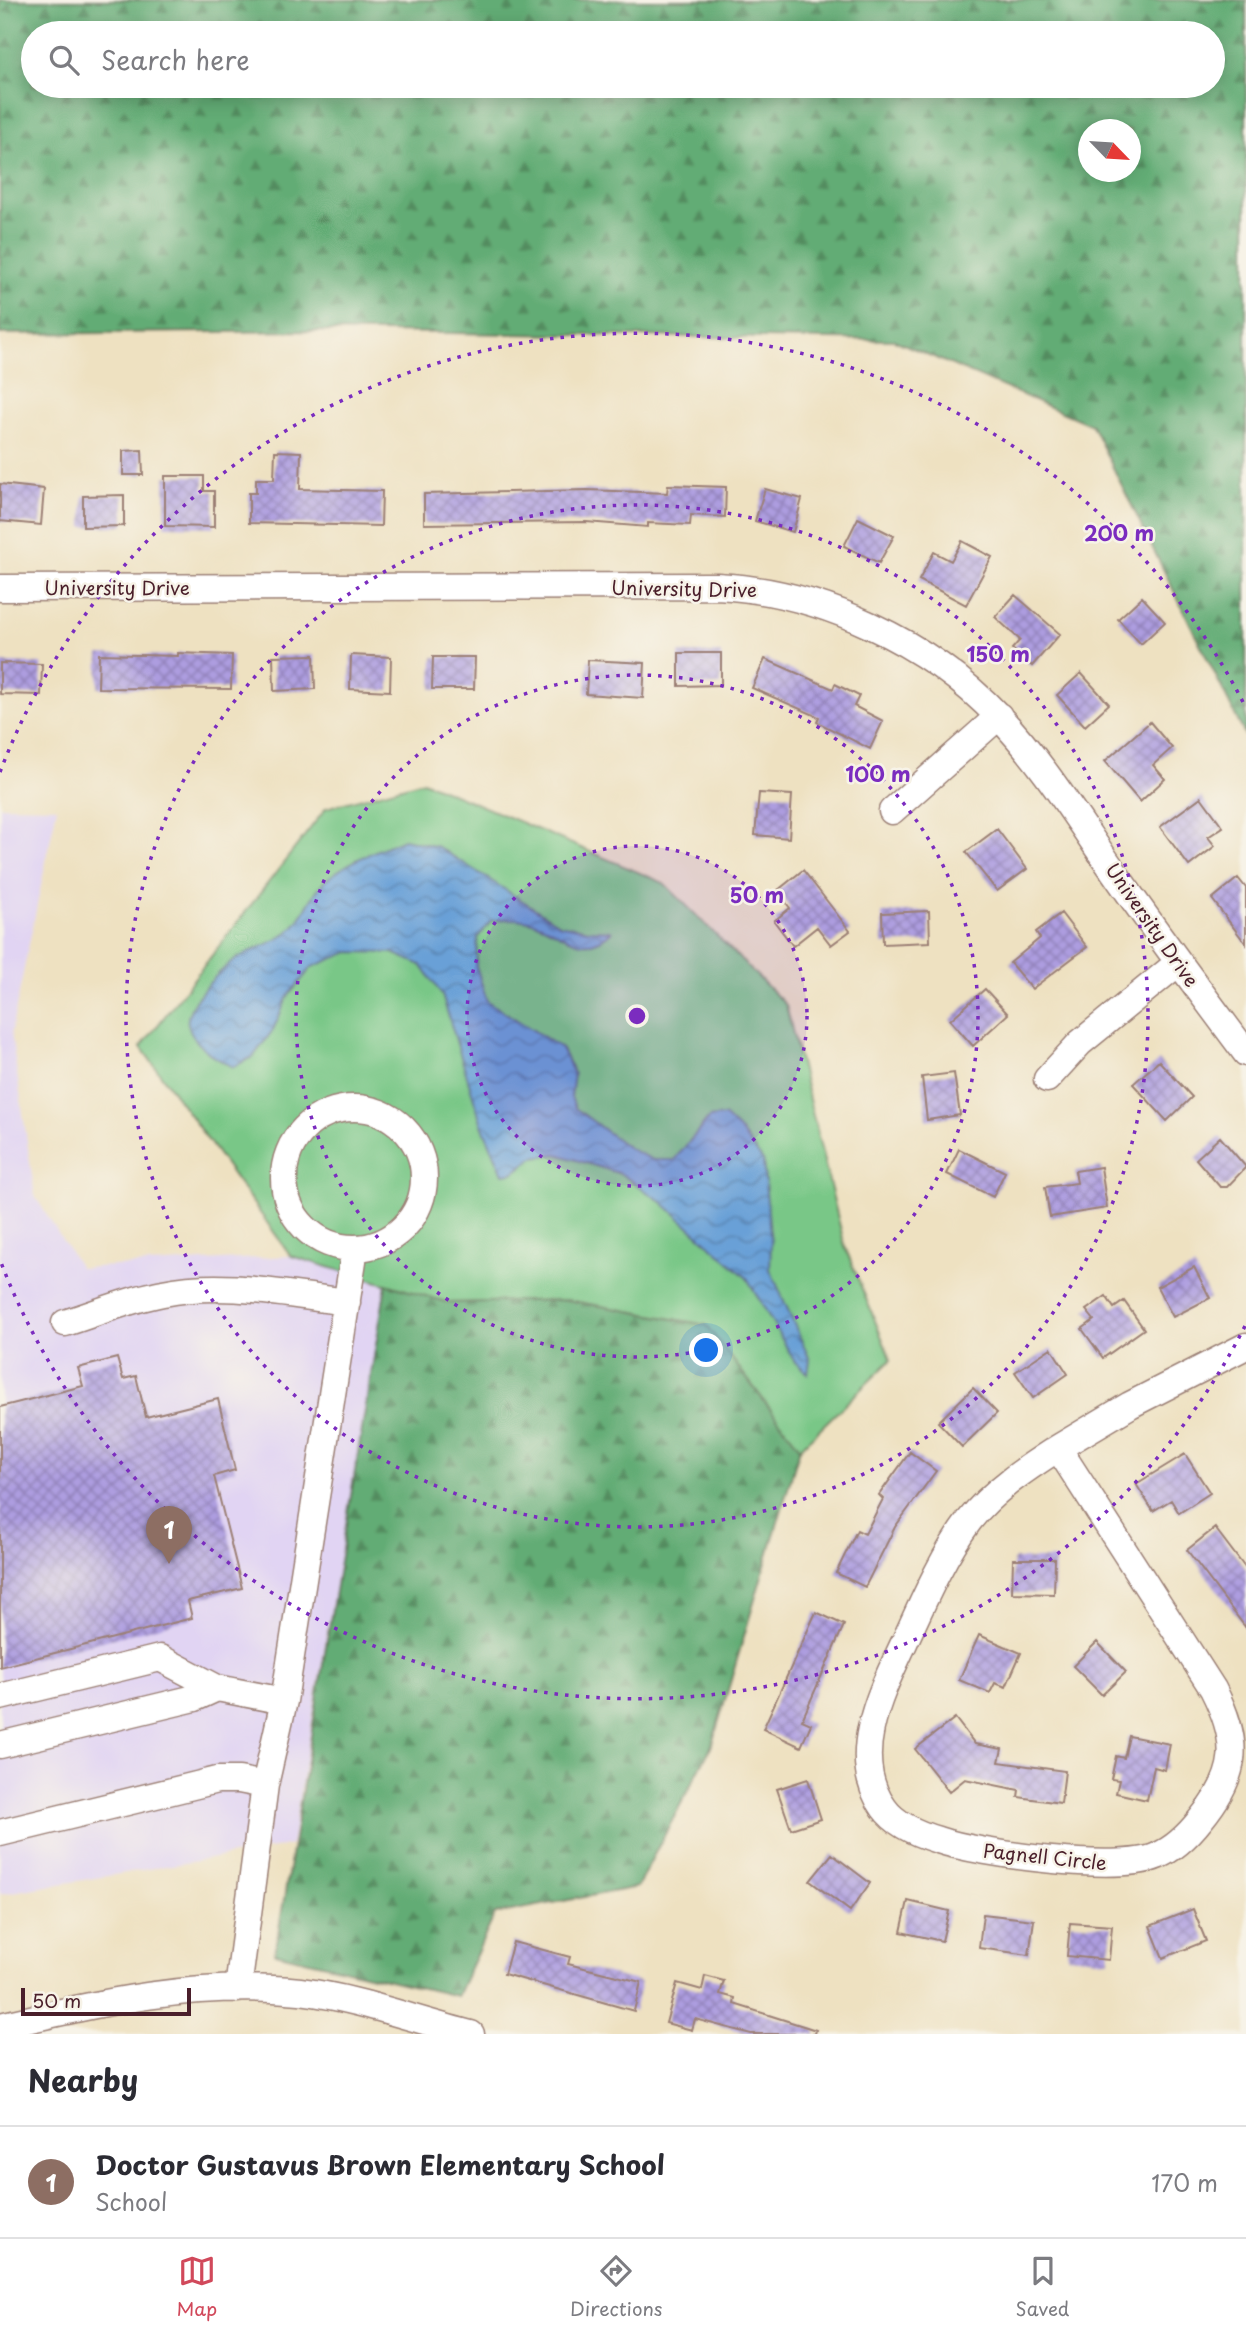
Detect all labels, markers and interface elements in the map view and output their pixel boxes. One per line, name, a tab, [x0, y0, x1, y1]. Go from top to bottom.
search box	[21, 21, 1225, 98]
text: Search here	[101, 40, 250, 79]
icon: search	[45, 41, 83, 79]
north arrow	[1078, 119, 1141, 182]
text: 200 m	[1084, 516, 1154, 548]
street label: University Drive	[44, 573, 190, 601]
street label: University Drive	[611, 573, 757, 603]
text: 150 m	[966, 637, 1030, 669]
text: 100 m	[845, 757, 911, 789]
street label: University Drive	[1100, 857, 1206, 992]
text: 50 m	[730, 878, 784, 910]
centre of rings	[625, 1004, 649, 1028]
your location	[689, 1333, 723, 1367]
pin: 1	[146, 1506, 192, 1564]
street label: Pagnell Circle	[982, 1836, 1108, 1876]
scale bar	[21, 1985, 191, 2017]
text: 50 m	[32, 1986, 81, 2014]
text: Nearby	[28, 2057, 138, 2102]
text: Doctor Gustavus Brown Elementary School	[95, 2145, 665, 2184]
text: 1	[46, 2165, 57, 2200]
text: 170 m	[1151, 2165, 1218, 2200]
text: School	[95, 2184, 167, 2219]
tab: Map	[177, 2252, 217, 2322]
tab: Directions	[570, 2252, 663, 2322]
tab: Saved	[1016, 2252, 1069, 2322]

